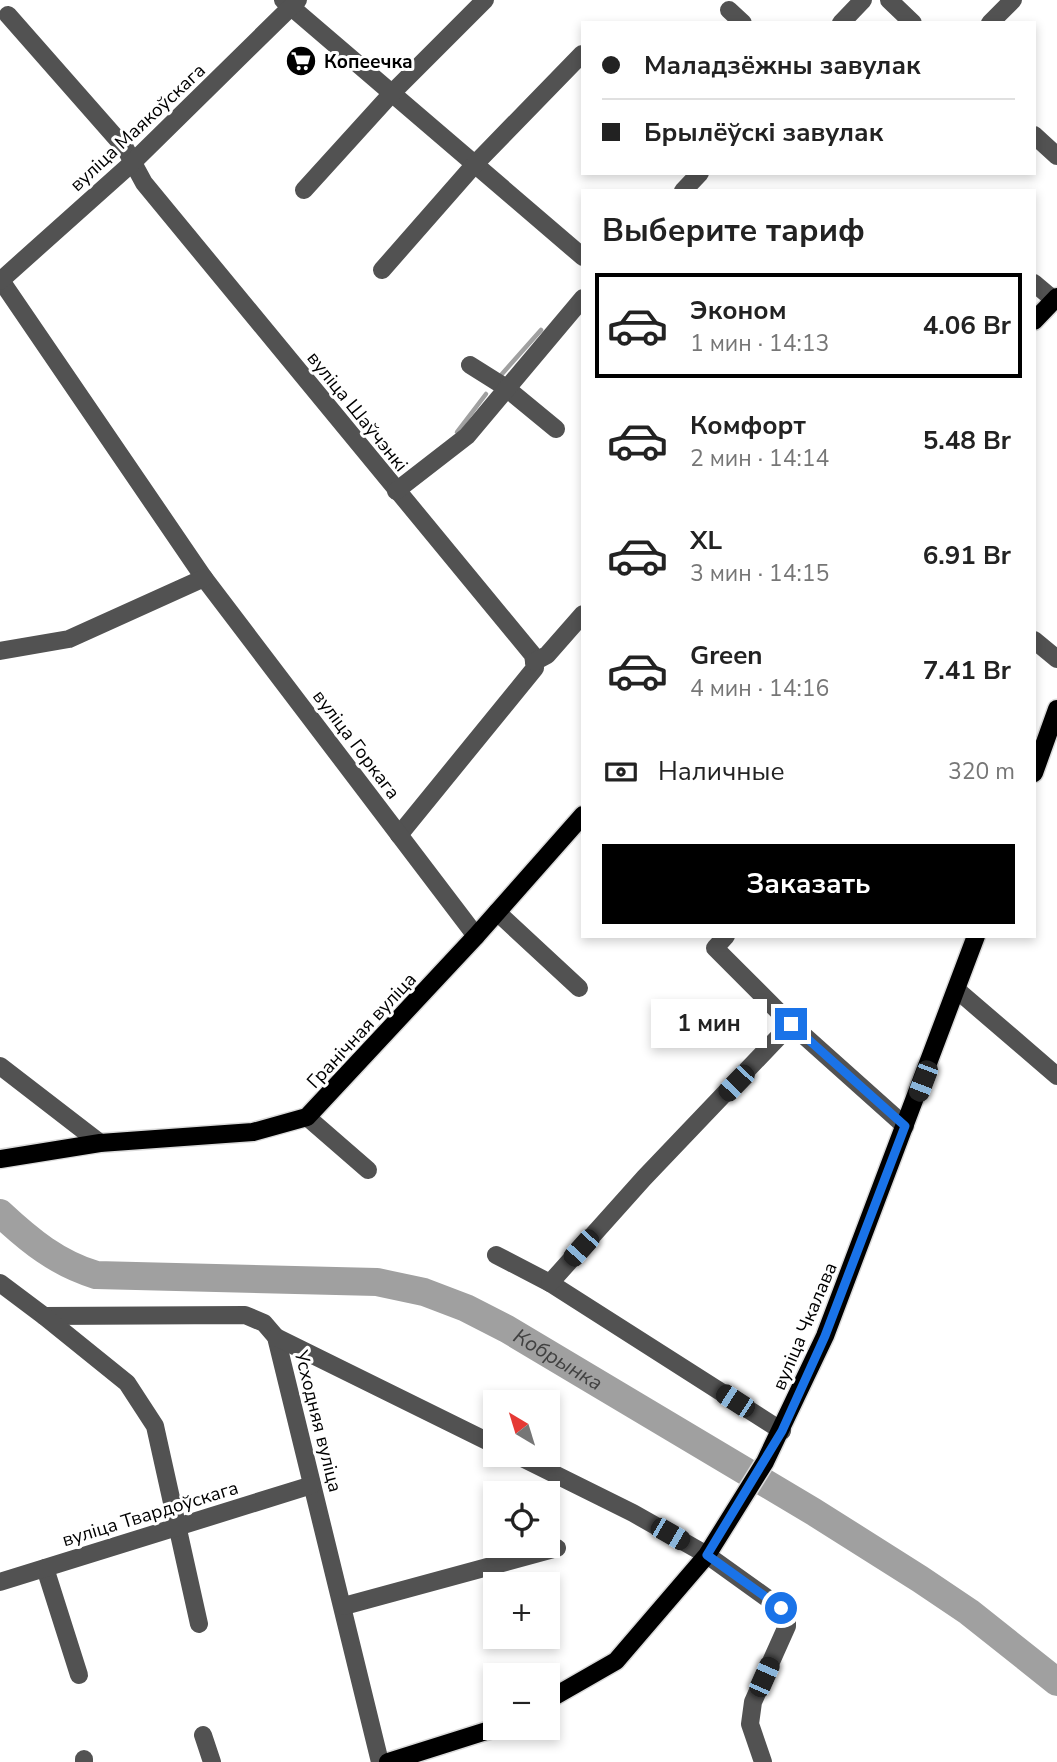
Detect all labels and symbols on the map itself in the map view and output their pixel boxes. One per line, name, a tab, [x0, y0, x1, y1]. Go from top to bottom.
supermarket icon: Копеечка	[284, 44, 318, 78]
place label: Копеечка	[324, 49, 413, 75]
street label: вуліца Маякоўскага	[64, 58, 211, 197]
street label: вуліца Шаўчэнкі	[301, 346, 414, 477]
street label: вуліца Горкага	[307, 685, 406, 805]
street label: Гранічная вуліца	[301, 967, 422, 1094]
callout: 1 мин	[651, 1000, 766, 1048]
route end	[775, 1008, 807, 1040]
car	[906, 1058, 941, 1104]
car	[714, 1061, 759, 1105]
car	[560, 1225, 603, 1271]
street label: вуліца Чкалава	[766, 1258, 844, 1394]
water label: Кобрынка	[508, 1322, 608, 1397]
street label: Усходняя вуліца	[288, 1347, 348, 1495]
car	[712, 1381, 759, 1421]
north arrow	[483, 1390, 560, 1466]
street label: вуліца Твардоўскага	[59, 1475, 242, 1553]
car	[647, 1514, 694, 1554]
route start	[765, 1592, 797, 1624]
car	[746, 1654, 783, 1700]

